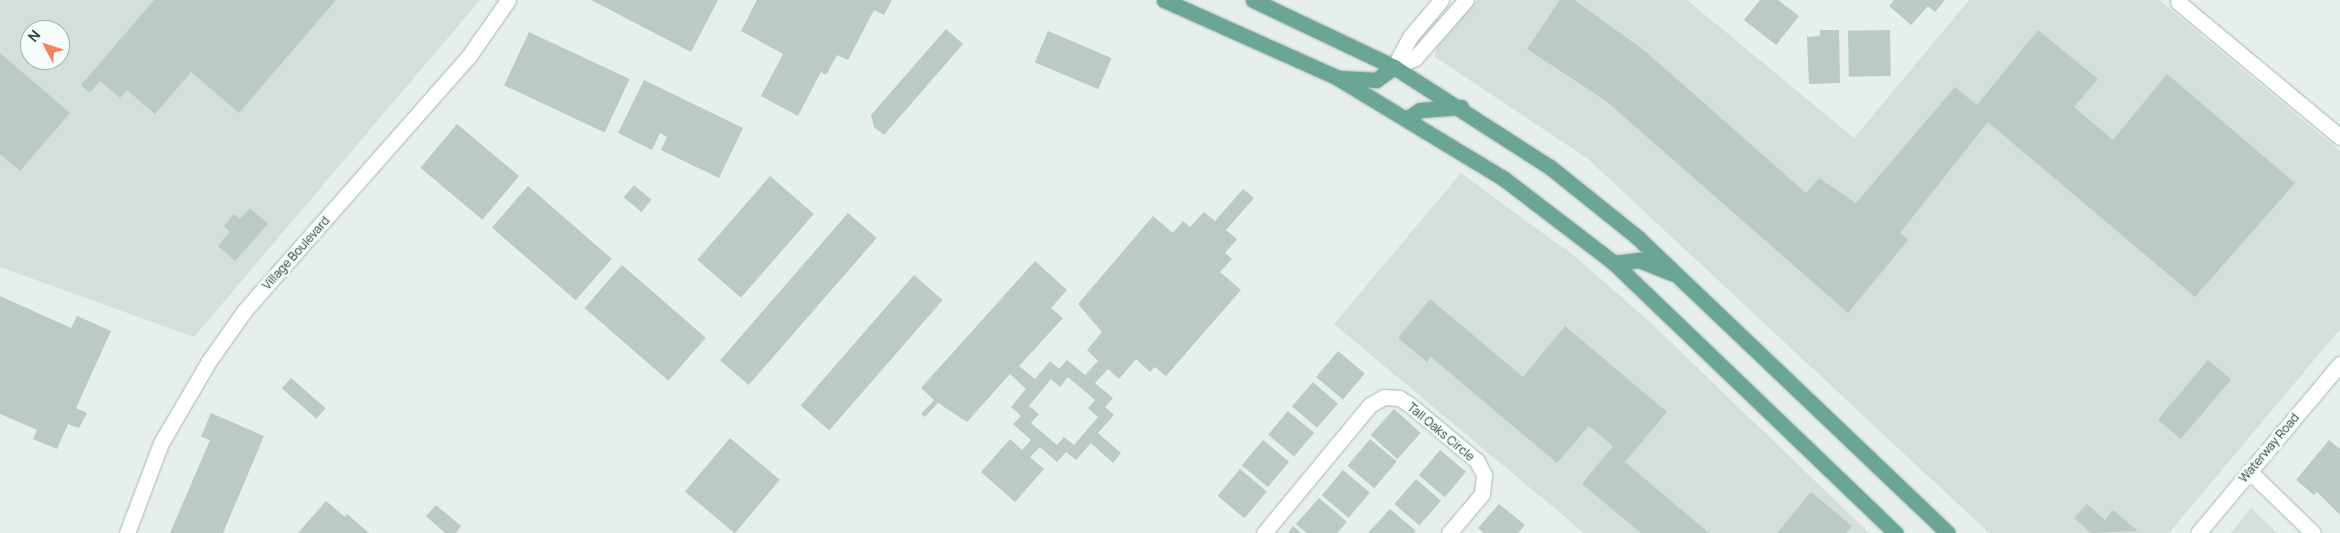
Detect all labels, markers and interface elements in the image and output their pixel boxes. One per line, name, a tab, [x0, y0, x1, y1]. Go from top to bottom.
north arrow	[20, 20, 70, 70]
text: N	[23, 26, 44, 46]
street label: Village Boulevard	[259, 213, 333, 293]
street label: Tall Oaks Circle	[1405, 400, 1477, 464]
street label: Waterway Road	[2236, 411, 2302, 485]

